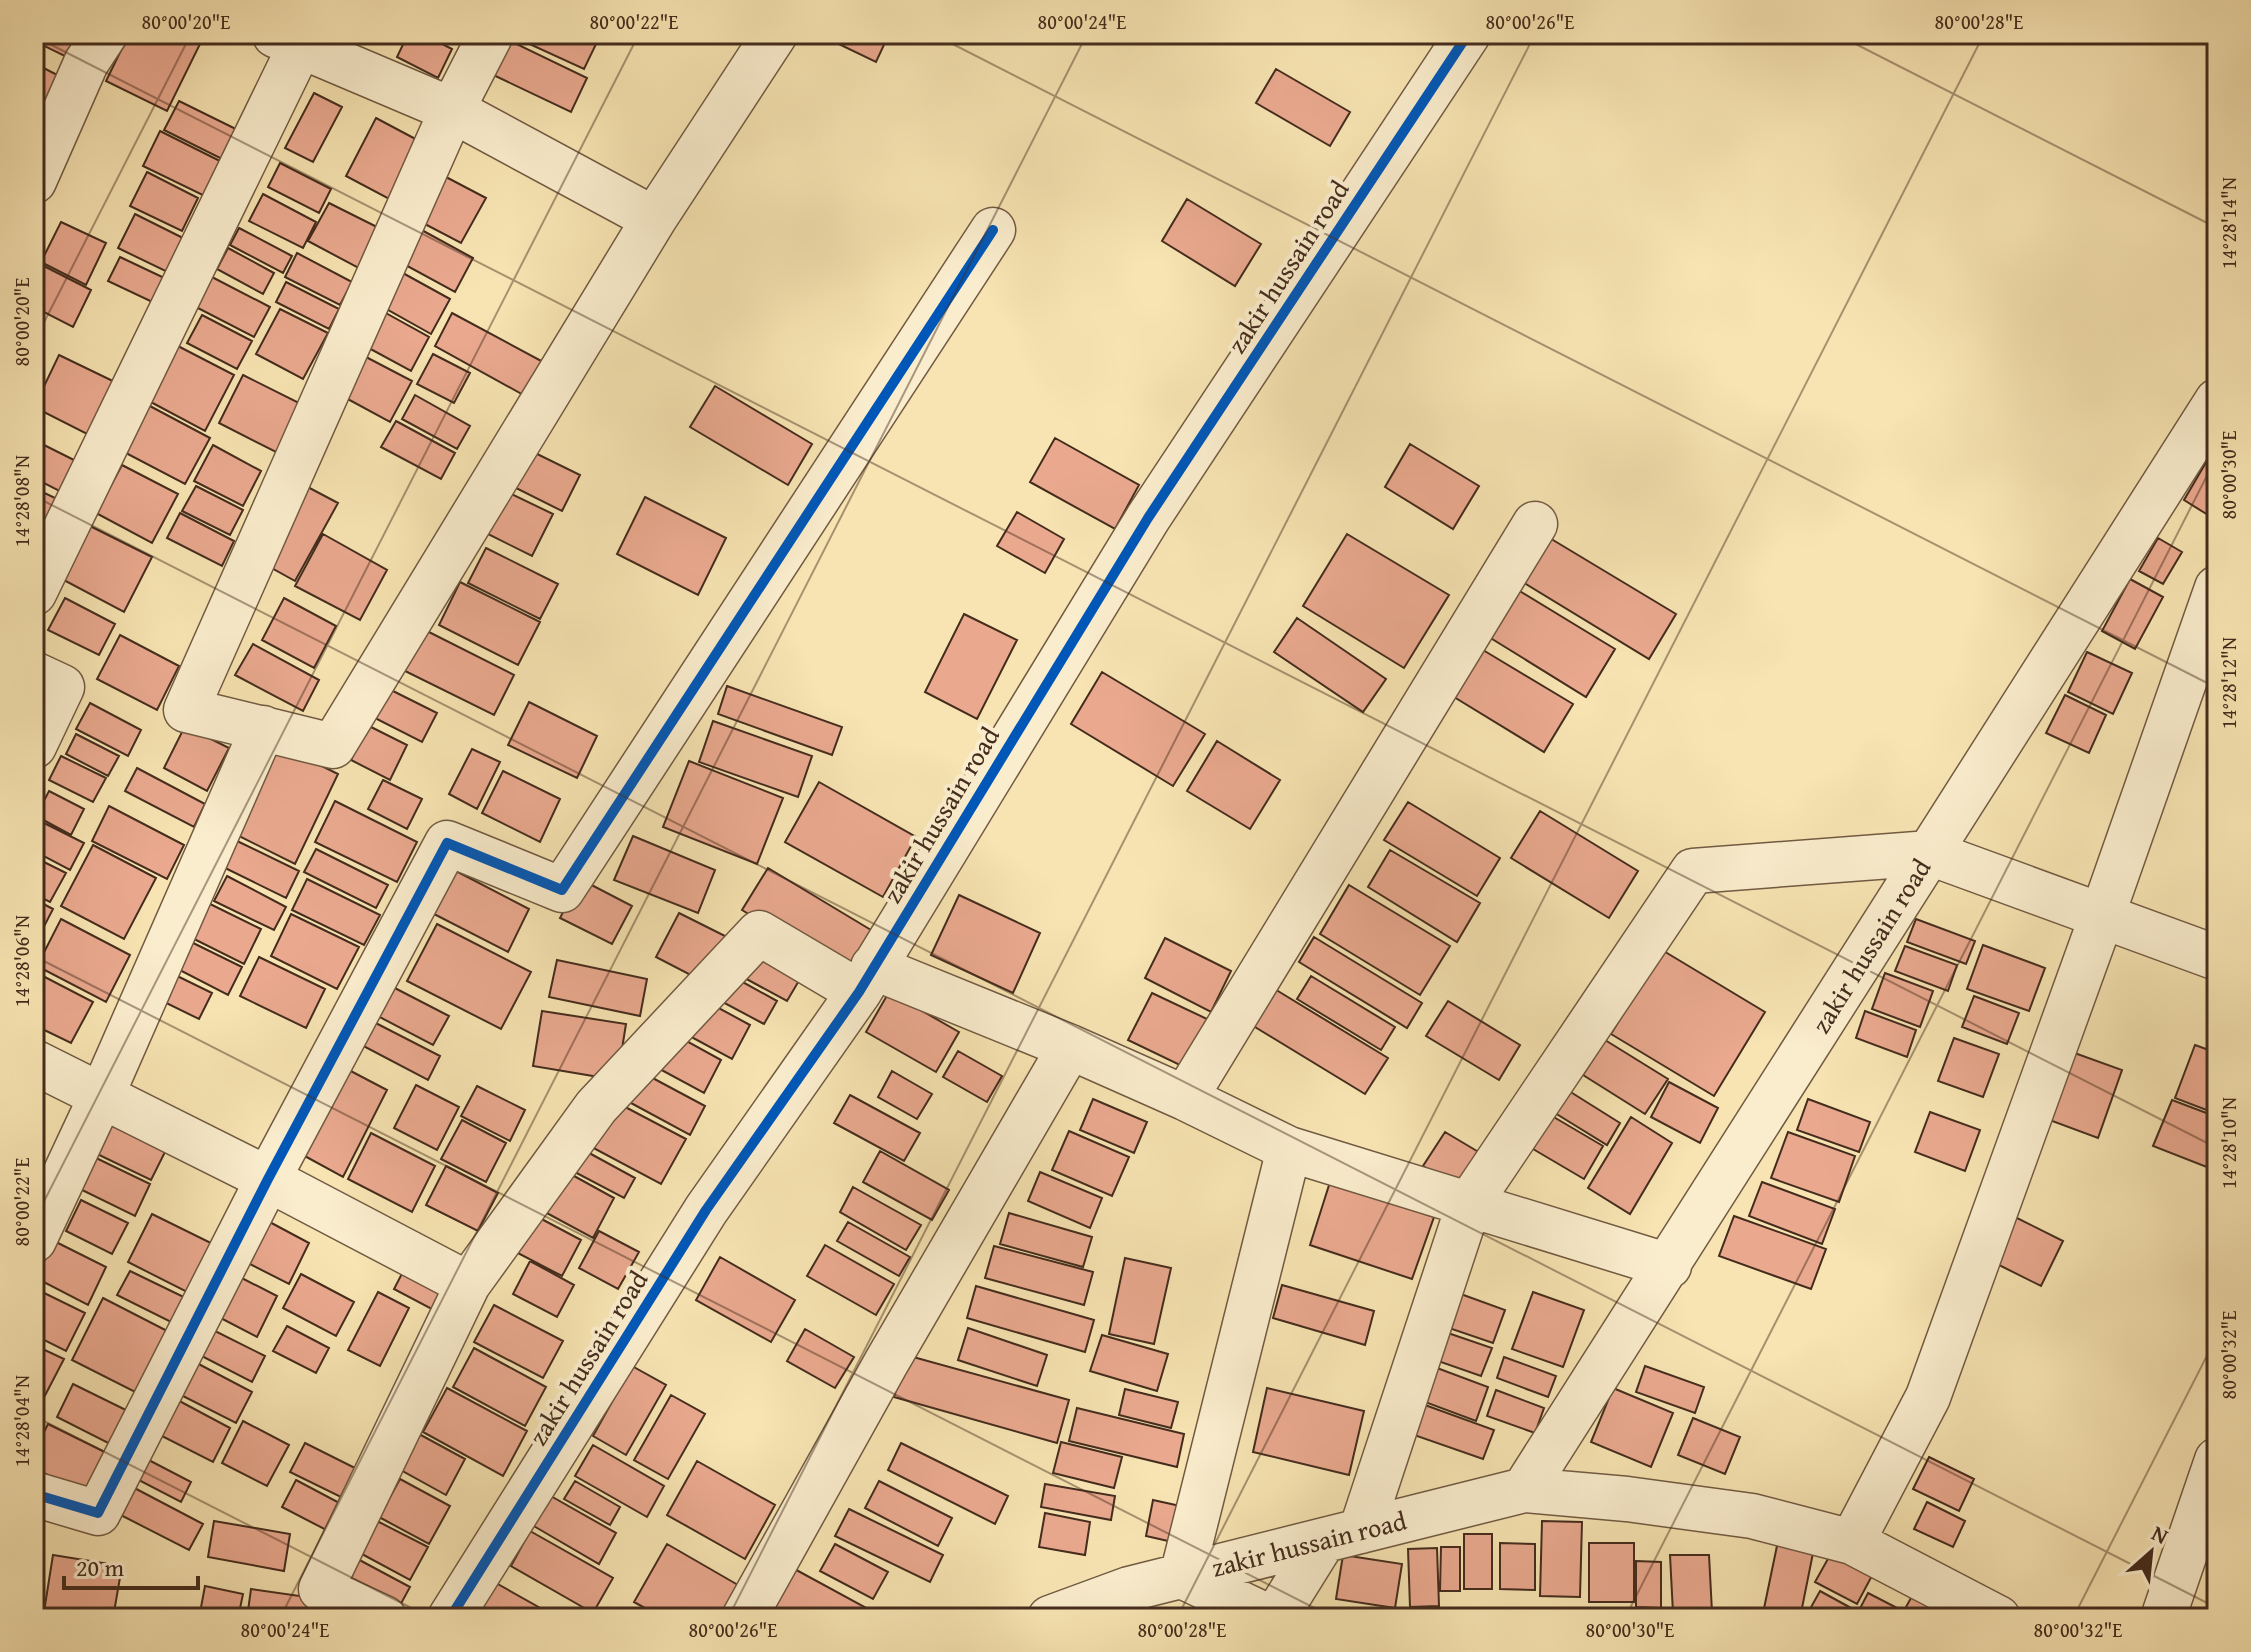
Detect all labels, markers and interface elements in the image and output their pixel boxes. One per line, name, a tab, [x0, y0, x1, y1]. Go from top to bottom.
text: 80°00'20"E	[142, 7, 230, 36]
text: 80°00'22"E	[590, 7, 678, 36]
text: 80°00'24"E	[1038, 7, 1126, 36]
text: 80°00'26"E	[1486, 7, 1574, 36]
text: 80°00'28"E	[1935, 7, 2023, 36]
street label: zakir hussain road	[1217, 172, 1358, 361]
text: 14°28'14"N	[2214, 177, 2243, 269]
text: 80°00'20"E	[7, 278, 36, 366]
text: 80°00'30"E	[2214, 431, 2243, 519]
text: 14°28'08"N	[7, 455, 36, 547]
text: 14°28'12"N	[2214, 637, 2243, 729]
street label: zakir hussain road	[872, 719, 1009, 910]
street label: zakir hussain road	[1801, 851, 1940, 1041]
text: 14°28'06"N	[7, 915, 36, 1007]
text: 14°28'10"N	[2214, 1097, 2243, 1189]
text: 80°00'22"E	[7, 1158, 36, 1246]
street label: zakir hussain road	[518, 1263, 657, 1453]
text: 80°00'32"E	[2214, 1311, 2243, 1399]
text: 14°28'04"N	[7, 1375, 36, 1467]
street label: zakir hussain road	[1207, 1500, 1411, 1587]
north arrow	[2111, 1512, 2191, 1592]
text: N	[2146, 1517, 2174, 1552]
scale bar	[64, 1540, 198, 1590]
text: 20 m	[76, 1550, 124, 1585]
text: 80°00'24"E	[241, 1615, 329, 1644]
text: 80°00'26"E	[689, 1615, 777, 1644]
text: 80°00'28"E	[1138, 1615, 1226, 1644]
text: 80°00'30"E	[1586, 1615, 1674, 1644]
text: 80°00'32"E	[2034, 1615, 2122, 1644]

